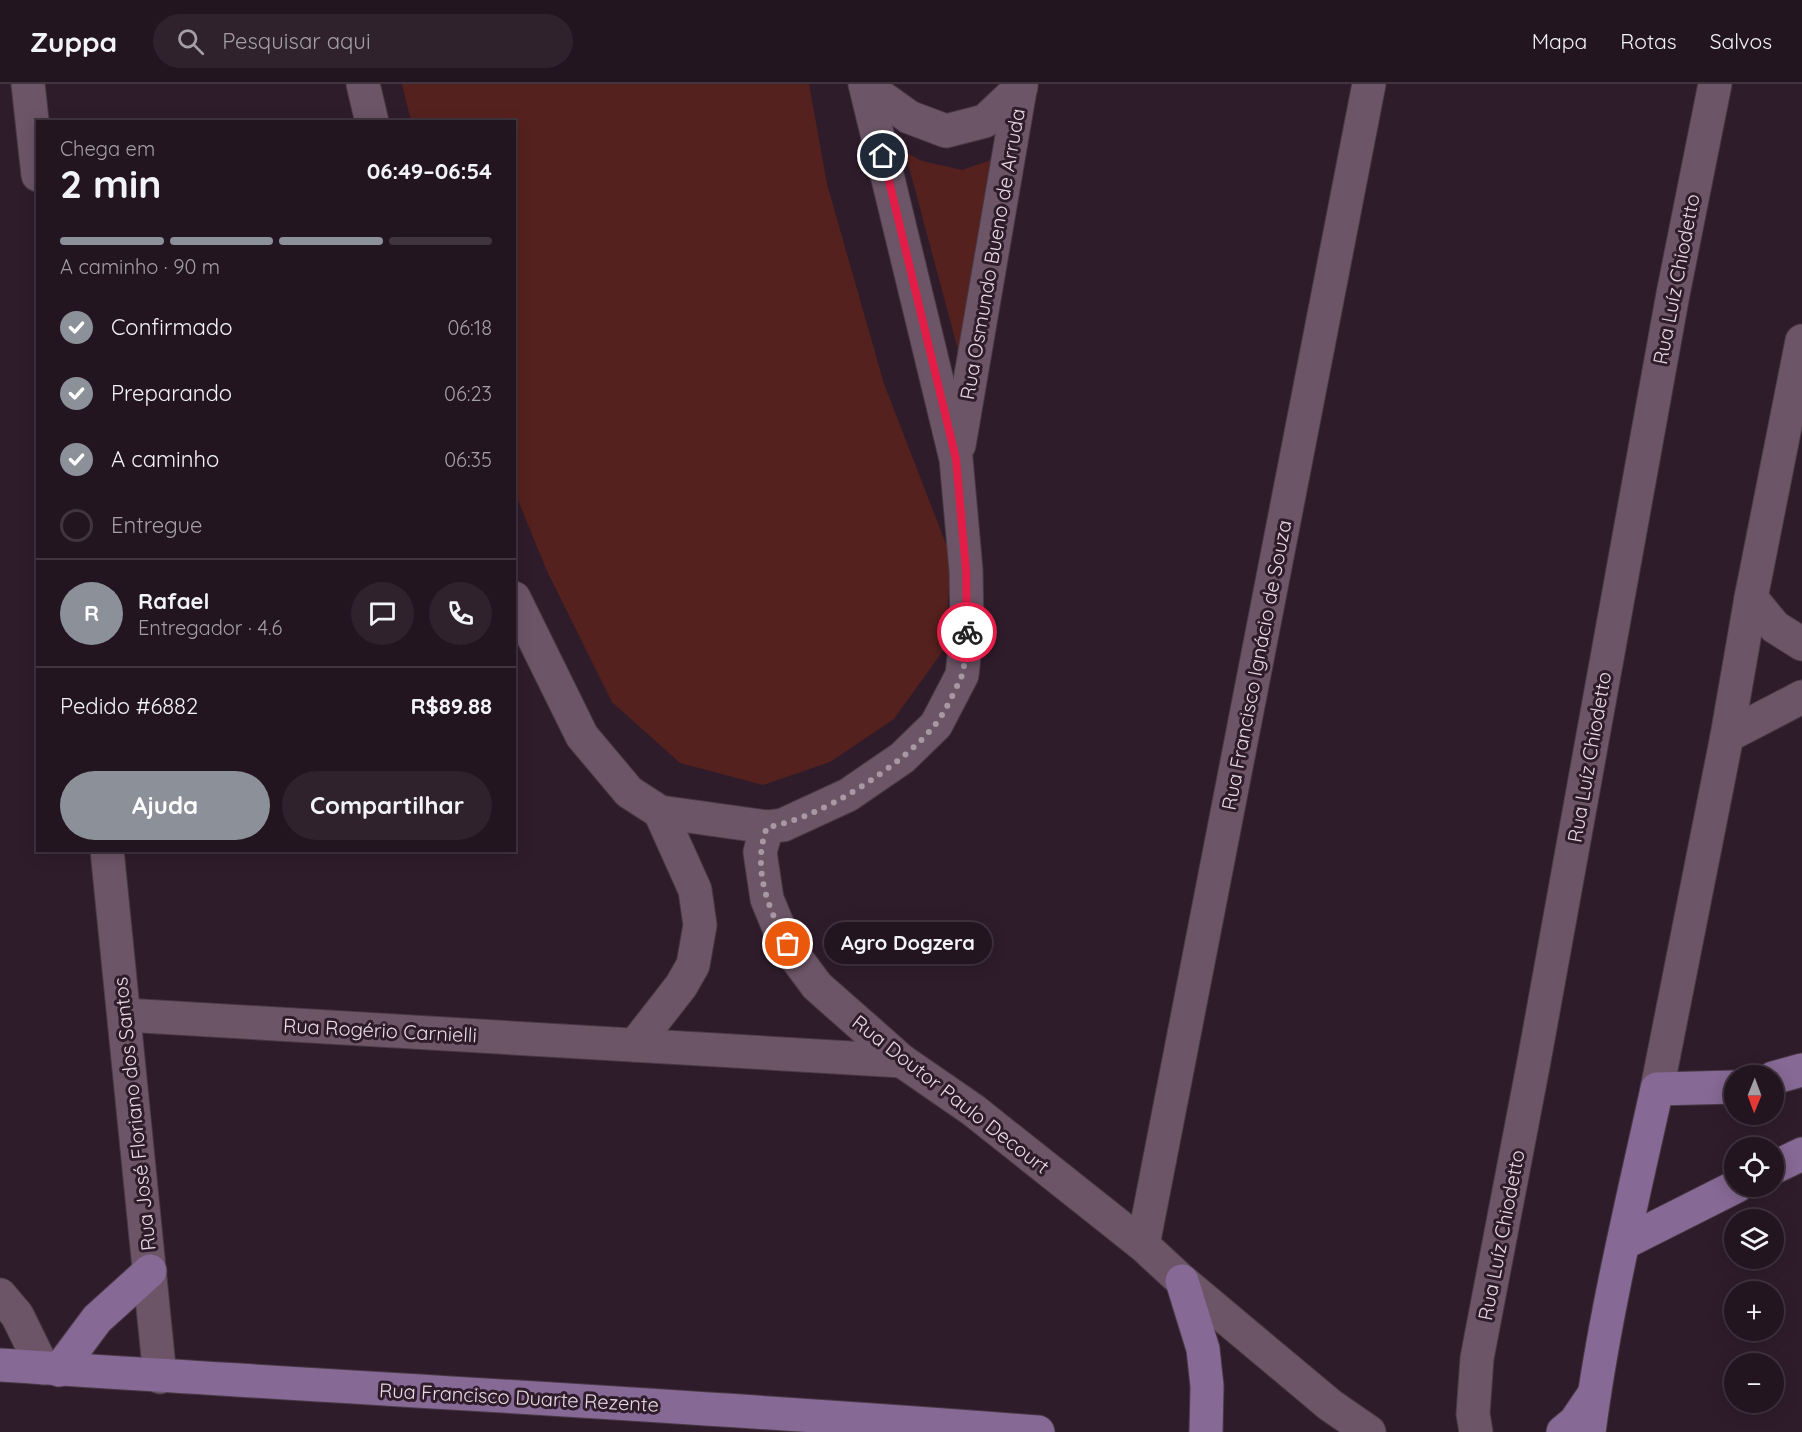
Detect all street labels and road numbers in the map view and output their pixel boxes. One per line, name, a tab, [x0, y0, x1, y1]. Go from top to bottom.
street label: Rua Osmundo Bueno de Arruda	[954, 106, 1030, 402]
street label: Rua Luíz Chiodetto	[1647, 192, 1705, 366]
street label: Rua Francisco Ignácio de Souza	[1216, 518, 1296, 812]
street label: Rua Luíz Chiodetto	[1562, 670, 1616, 844]
street label: Rua José Floriano dos Santos	[107, 976, 161, 1252]
street label: Rua Doutor Paulo Decourt	[847, 1009, 1055, 1179]
street label: Rua Rogério Carnielli	[283, 1012, 477, 1048]
street label: Rua Luíz Chiodetto	[1472, 1148, 1530, 1322]
street label: Rua Francisco Duarte Rezente	[378, 1377, 660, 1417]

